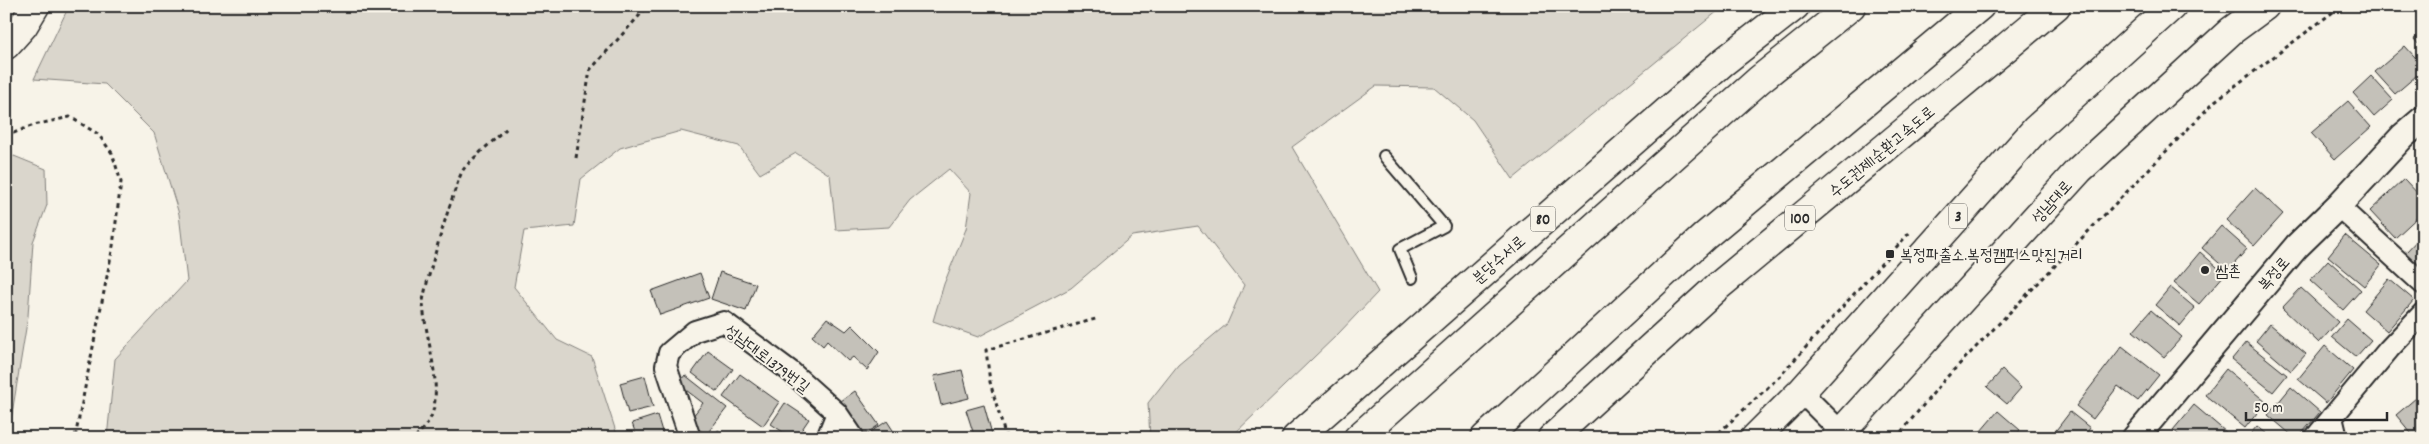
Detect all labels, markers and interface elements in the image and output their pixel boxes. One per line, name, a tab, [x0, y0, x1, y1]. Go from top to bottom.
street label: 수도권제1순환고속도로	[1825, 102, 1941, 204]
street label: 성남대로	[2027, 176, 2079, 230]
road number: 3	[1949, 204, 1967, 228]
road number: 80	[1530, 206, 1556, 232]
road number: 100	[1785, 206, 1815, 230]
street label: 분당수서로	[1468, 231, 1531, 291]
place label: 복정파출소.복정캠퍼스맛집거리	[1900, 245, 2083, 268]
marker: 복정파출소.복정캠퍼스맛집거리	[1884, 248, 1896, 260]
street label: 복정로	[2254, 253, 2296, 297]
place label: 쌈촌	[2215, 261, 2241, 284]
marker: 쌈촌	[2199, 264, 2211, 276]
street label: 성남대로1379번길	[719, 320, 814, 400]
scale bar	[2246, 389, 2388, 421]
text: 50 m	[2254, 398, 2283, 420]

